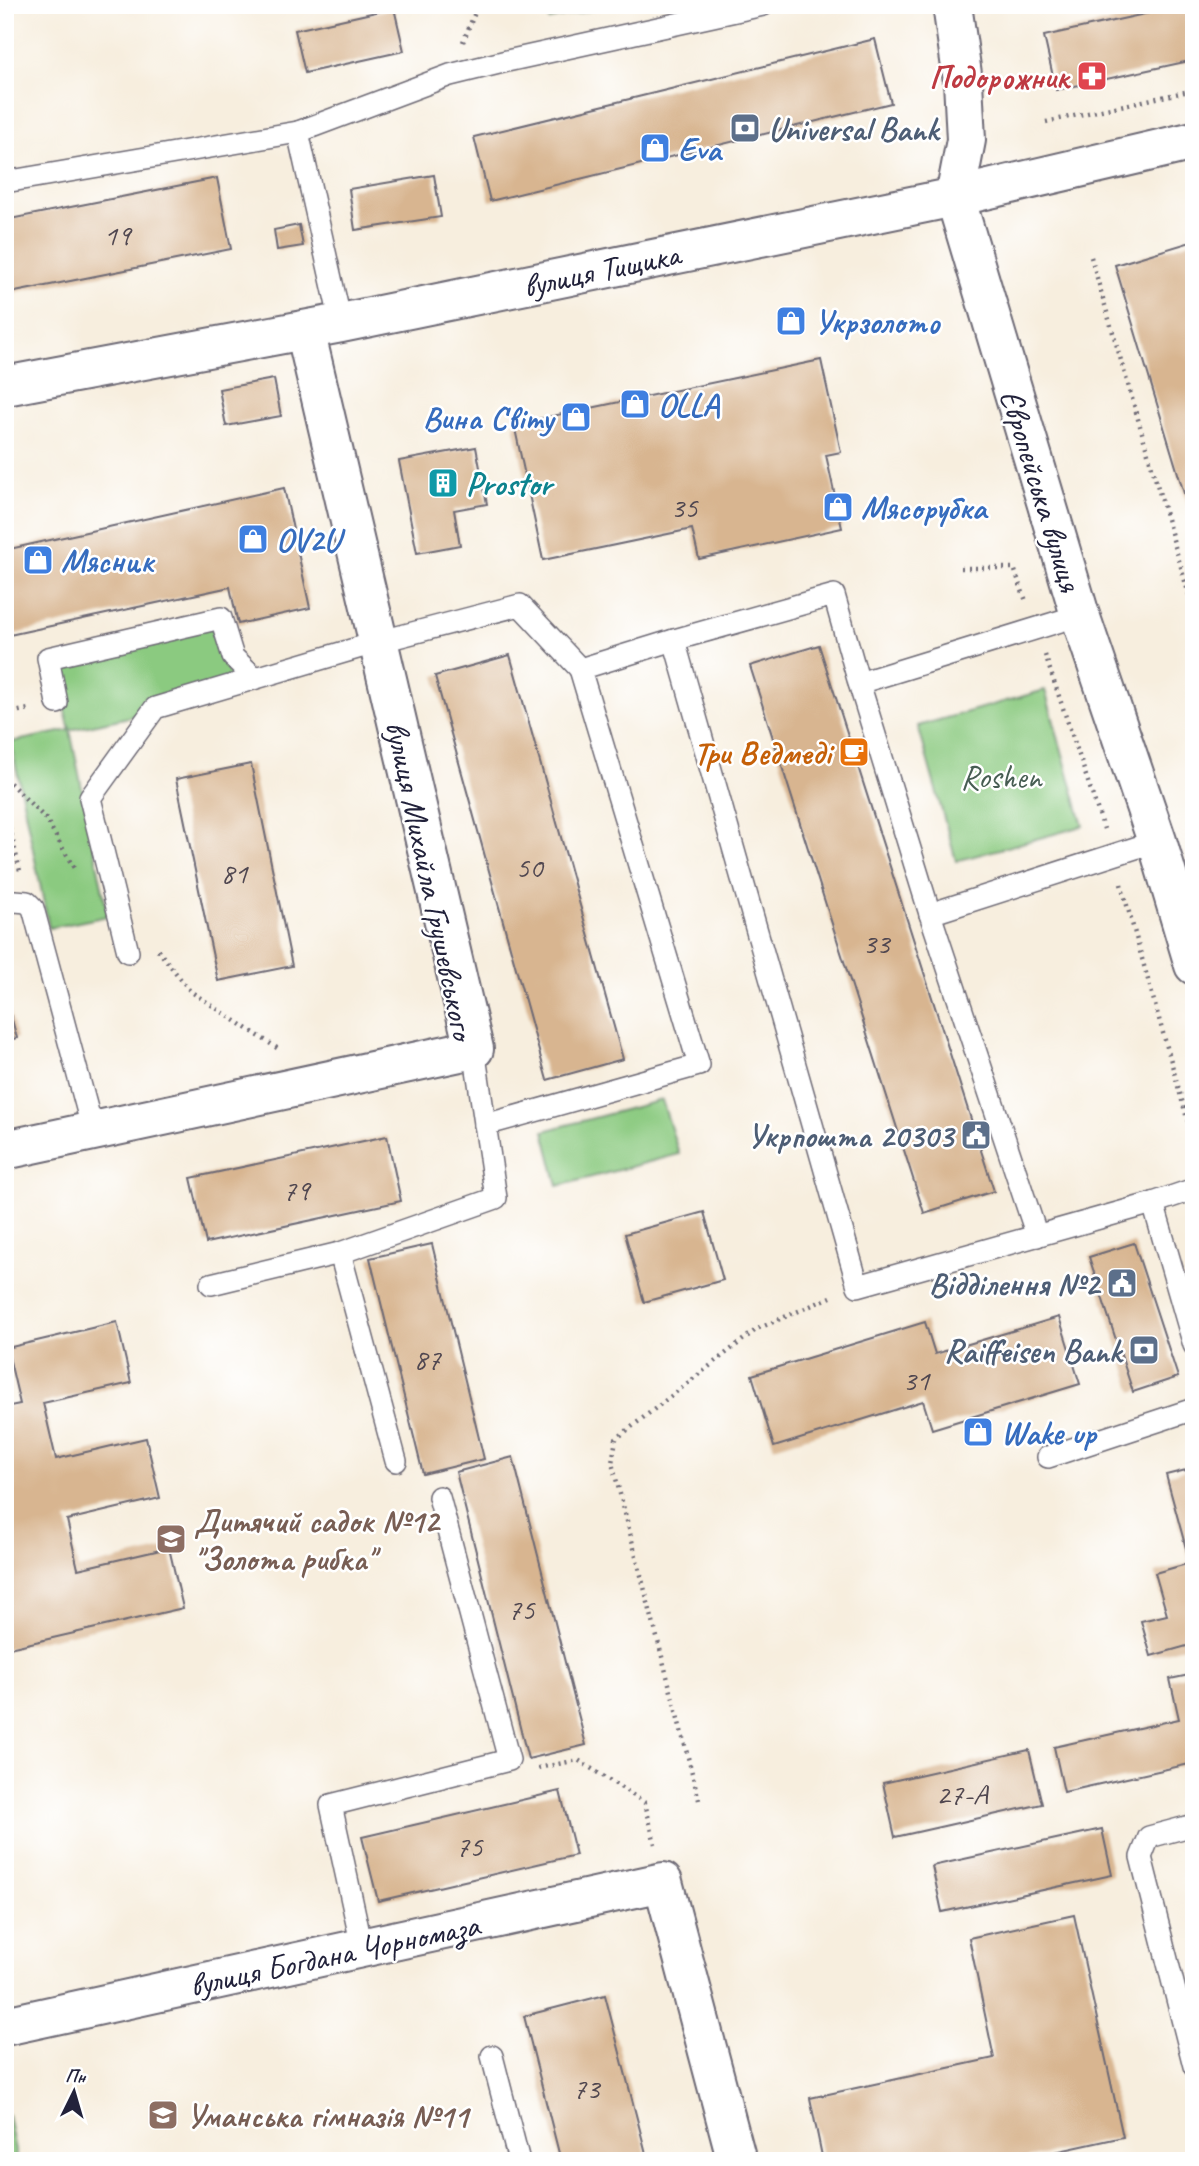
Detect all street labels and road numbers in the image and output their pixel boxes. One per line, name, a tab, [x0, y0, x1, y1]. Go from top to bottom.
street label: вулиця Тищика	[519, 232, 686, 307]
street label: Європейська вулиця	[990, 384, 1092, 597]
street label: вулиця Михайла Грушевського	[376, 717, 485, 1047]
street label: вулиця Богдана Чорномаза	[186, 1903, 485, 2006]

